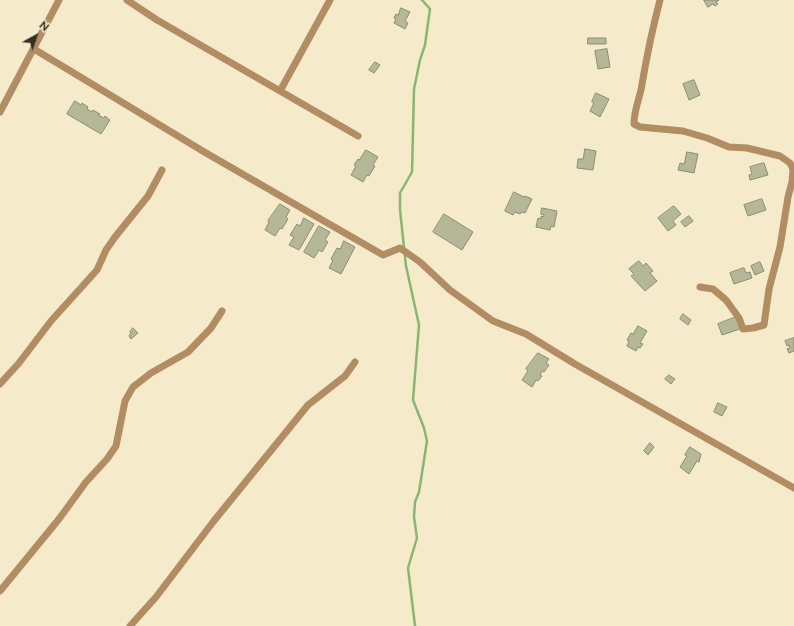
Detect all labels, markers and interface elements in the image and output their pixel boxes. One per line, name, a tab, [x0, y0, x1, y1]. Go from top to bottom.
north arrow	[16, 16, 56, 56]
text: N	[37, 19, 51, 34]

